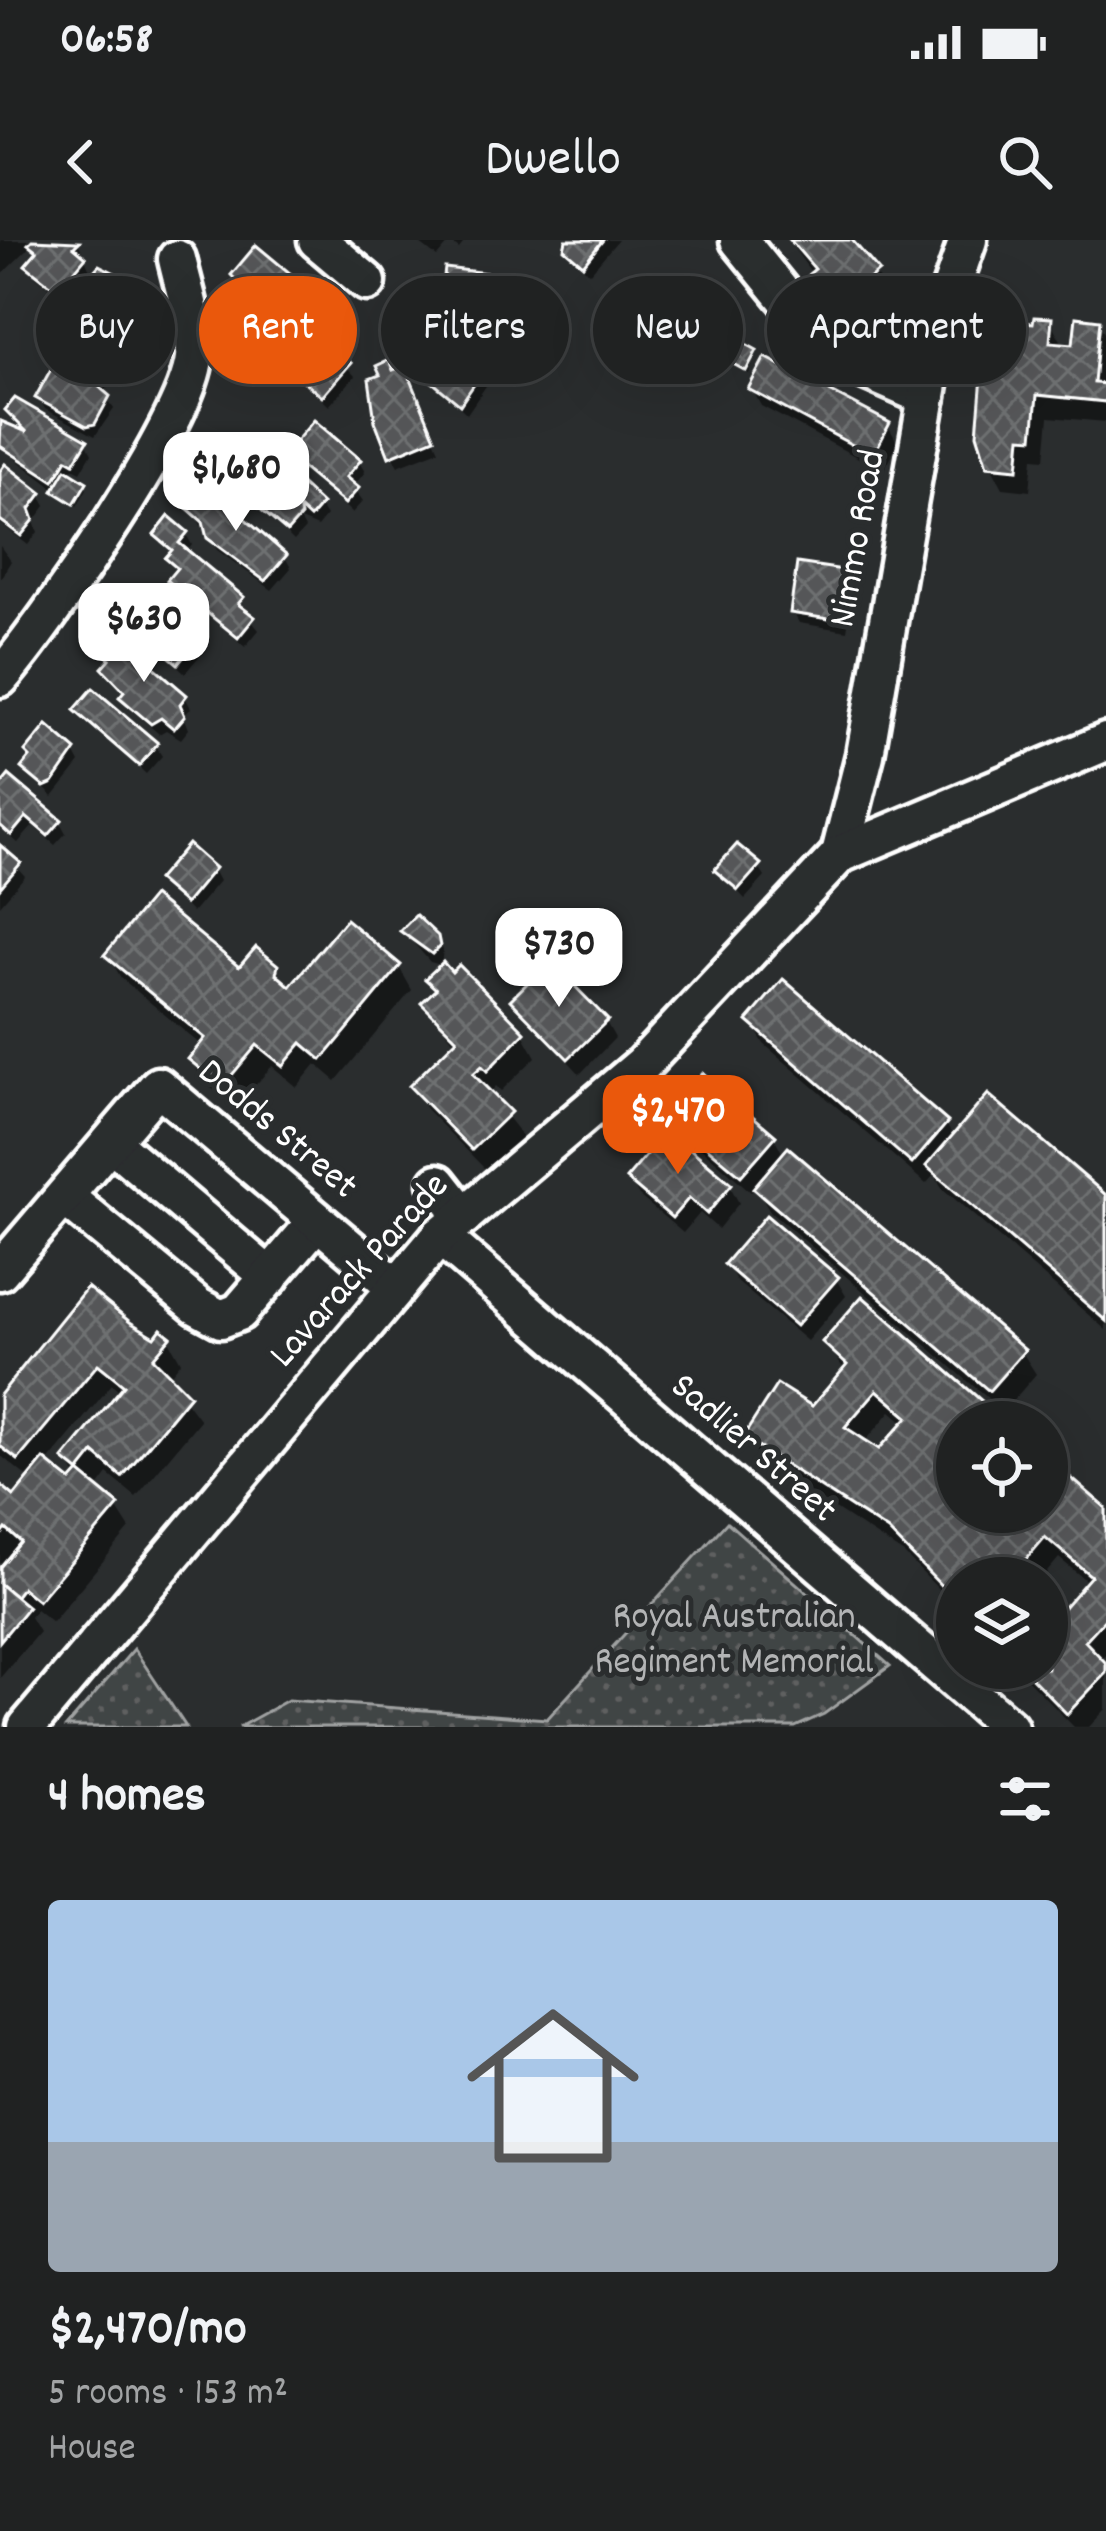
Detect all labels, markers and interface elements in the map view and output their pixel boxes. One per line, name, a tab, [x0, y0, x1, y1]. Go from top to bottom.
text: 06:58	[60, 10, 153, 74]
text: Dwello	[485, 124, 621, 201]
icon: back	[48, 129, 114, 195]
icon: search	[992, 129, 1058, 195]
chip: Buy	[36, 276, 175, 384]
chip: Rent	[199, 276, 357, 384]
chip: Filters	[381, 276, 569, 384]
chip: New	[593, 276, 743, 384]
chip: Apartment	[767, 276, 1026, 384]
pin: $1,680	[138, 432, 334, 534]
text: $1,680	[190, 443, 282, 498]
street label: Nimmo Road	[817, 446, 903, 632]
pin: $630	[73, 583, 215, 685]
text: $630	[105, 594, 183, 649]
pin: $730	[488, 908, 630, 1010]
text: $730	[522, 919, 596, 974]
street label: Dodds Street	[184, 1048, 368, 1214]
pin: $2,470	[580, 1075, 776, 1177]
text: $2,470	[630, 1086, 726, 1141]
street label: Lavarack Parade	[258, 1162, 464, 1382]
street label: Sadlier Street	[656, 1362, 848, 1538]
map controls	[936, 1401, 1068, 1689]
button: locate	[936, 1401, 1068, 1533]
button: layers	[936, 1557, 1068, 1689]
park label: Royal Australian Regiment Memorial	[594, 1592, 874, 1692]
text: 4 homes	[48, 1763, 206, 1835]
icon: filters	[992, 1766, 1058, 1832]
icon: home	[445, 1978, 661, 2194]
text: $2,470/mo	[48, 2296, 247, 2368]
text: 5 rooms · 153 m²	[48, 2368, 288, 2423]
text: House	[48, 2423, 136, 2478]

